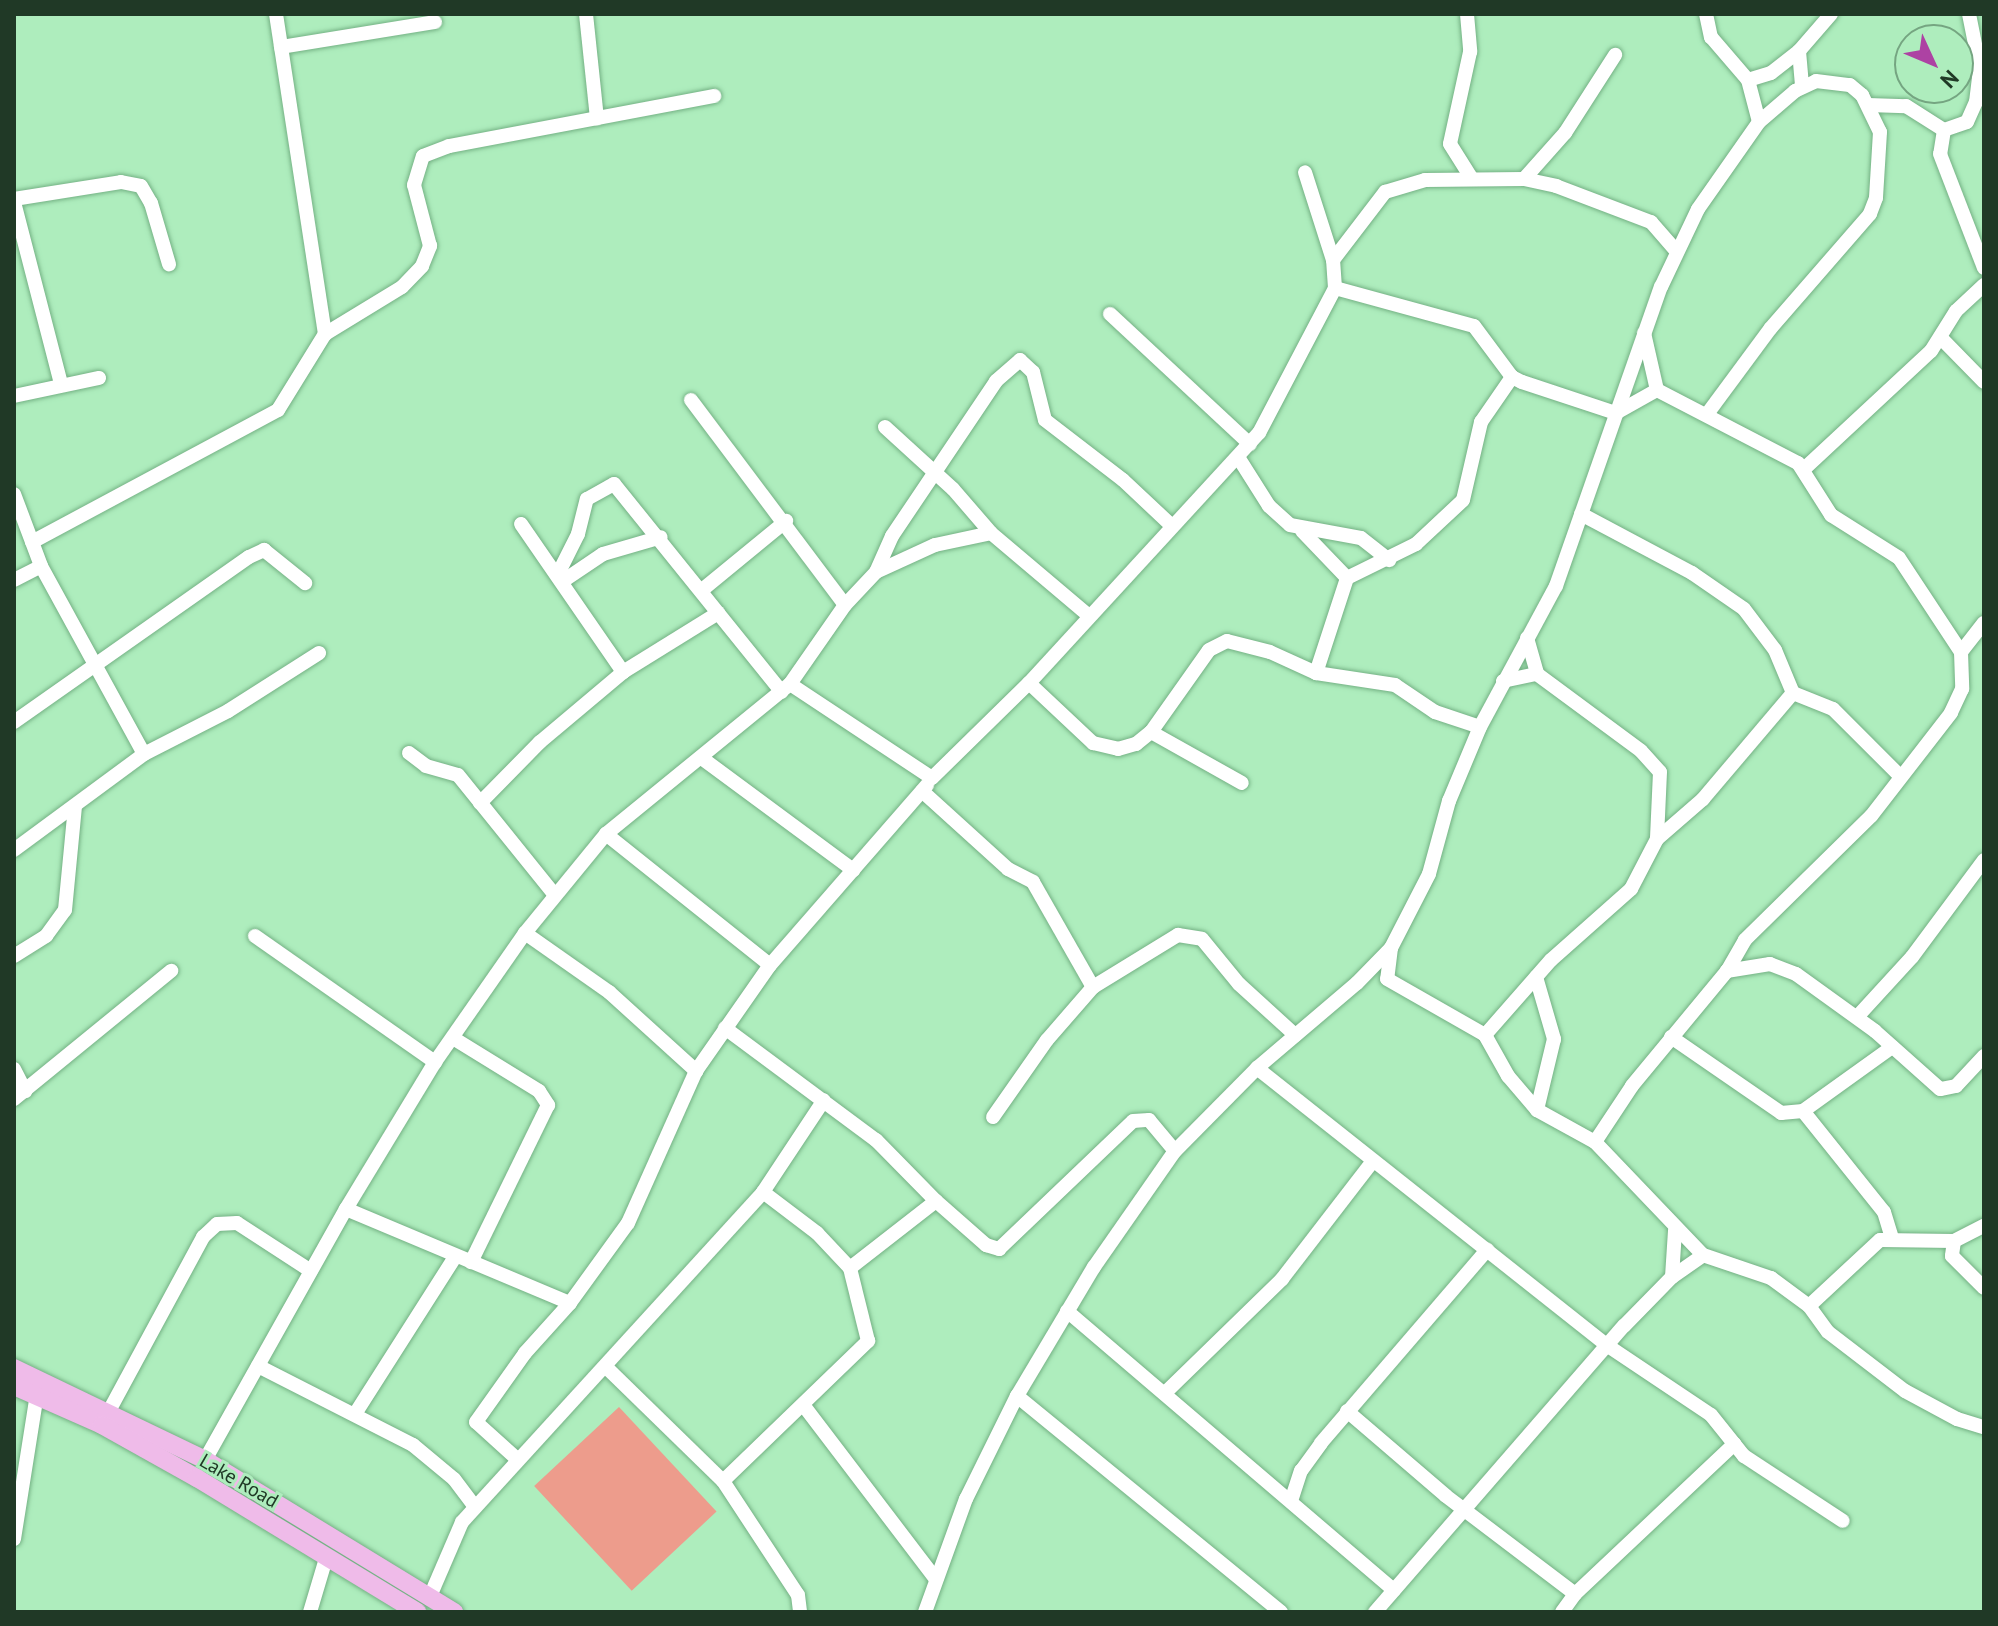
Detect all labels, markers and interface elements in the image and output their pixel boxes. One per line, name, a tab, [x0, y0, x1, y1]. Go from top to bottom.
north arrow	[1894, 24, 1974, 104]
text: N	[1935, 64, 1965, 94]
street label: Lake Road	[195, 1449, 283, 1513]

